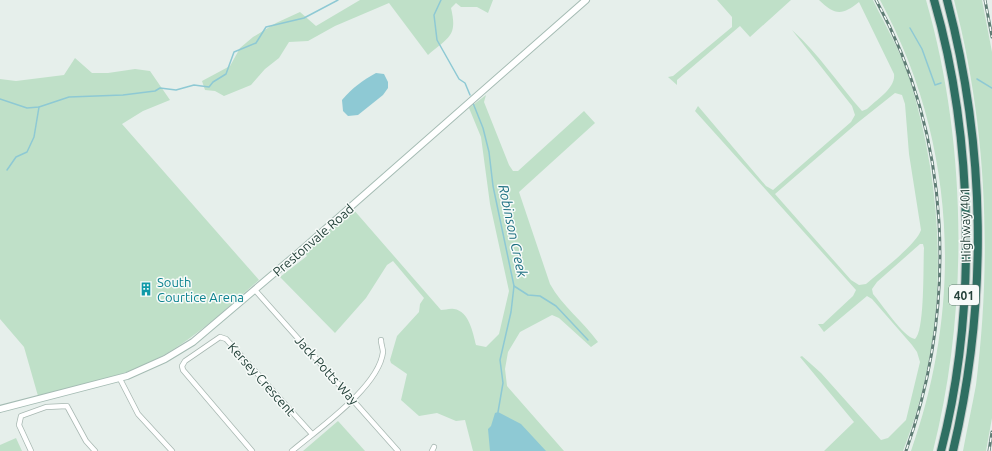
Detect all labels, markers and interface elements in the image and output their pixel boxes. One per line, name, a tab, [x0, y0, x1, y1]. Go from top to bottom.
water label: Robinson Creek	[495, 183, 531, 280]
street label: Highway 401	[957, 187, 973, 263]
street label: Prestonvale Road	[270, 201, 356, 279]
place label: South Courtice Arena	[157, 275, 244, 304]
building icon: South Courtice Arena	[138, 281, 154, 297]
road number: 401	[949, 285, 979, 305]
street label: Jack Potts Way	[293, 333, 361, 407]
street label: Kersey Crescent	[226, 340, 298, 418]

